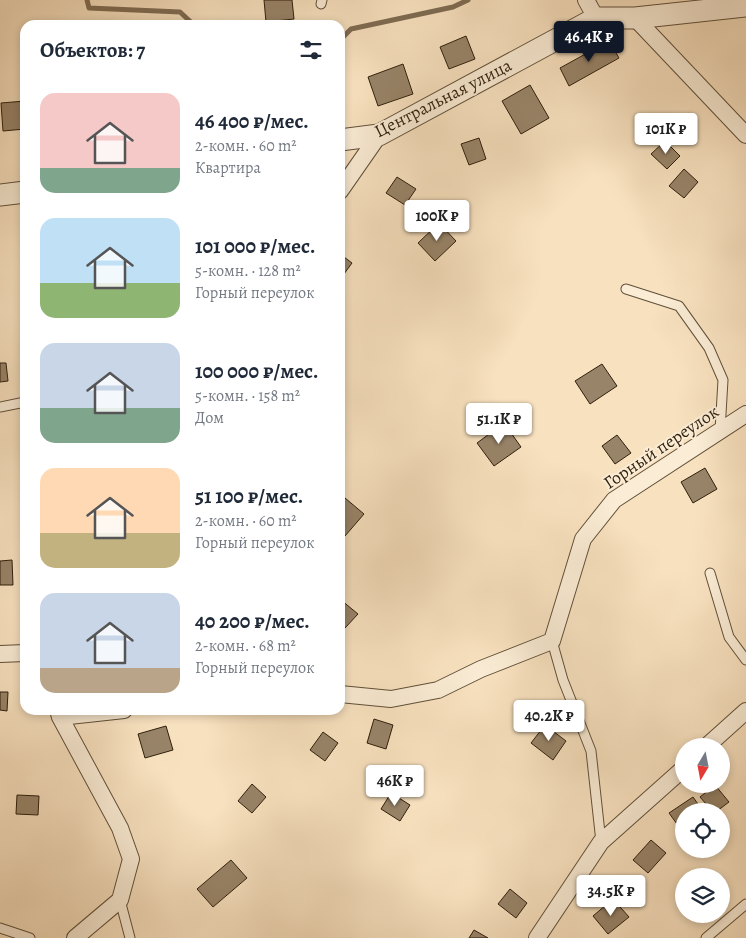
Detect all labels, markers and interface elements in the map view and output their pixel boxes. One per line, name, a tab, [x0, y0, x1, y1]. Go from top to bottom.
pin: 46.4K ₽	[543, 20, 635, 63]
text: 46.4K ₽	[565, 26, 613, 48]
text: Объектов: 7	[40, 36, 145, 64]
icon: filters	[297, 36, 325, 64]
street label: Центральная улица	[370, 53, 516, 143]
text: 46 400 ₽/мес.	[195, 107, 309, 135]
pin: 101K ₽	[625, 112, 707, 155]
icon: home	[80, 113, 140, 173]
text: 101K ₽	[646, 118, 686, 140]
text: 2-комн. · 60 m²	[195, 135, 297, 157]
text: Квартира	[195, 157, 261, 179]
pin: 100K ₽	[396, 200, 478, 242]
text: 100K ₽	[415, 205, 459, 227]
text: 101 000 ₽/мес.	[195, 232, 315, 260]
icon: home	[80, 238, 140, 298]
text: 5-комн. · 128 m²	[195, 260, 301, 282]
text: Горный переулок	[195, 282, 315, 304]
text: 100 000 ₽/мес.	[195, 357, 319, 385]
icon: home	[80, 363, 140, 423]
text: 5-комн. · 158 m²	[195, 385, 300, 407]
street label: Горный переулок	[599, 399, 723, 495]
pin: 51.1K ₽	[453, 402, 545, 445]
text: Дом	[195, 407, 224, 429]
text: 51.1K ₽	[477, 408, 521, 430]
text: 51 100 ₽/мес.	[195, 482, 303, 510]
icon: home	[80, 488, 140, 548]
text: 2-комн. · 60 m²	[195, 510, 297, 532]
text: Горный переулок	[195, 532, 315, 554]
text: 40 200 ₽/мес.	[195, 607, 310, 635]
icon: home	[80, 613, 140, 673]
text: 2-комн. · 68 m²	[195, 635, 296, 657]
text: Горный переулок	[195, 657, 315, 679]
pin: 40.2K ₽	[503, 700, 595, 742]
text: 40.2K ₽	[524, 705, 574, 727]
north arrow	[675, 738, 730, 792]
map controls	[675, 738, 730, 923]
pin: 46K ₽	[360, 764, 430, 807]
text: 46K ₽	[377, 770, 413, 792]
button: locate	[675, 803, 730, 858]
button: layers	[675, 868, 730, 923]
pin: 34.5K ₽	[565, 874, 657, 917]
text: 34.5K ₽	[587, 880, 635, 902]

